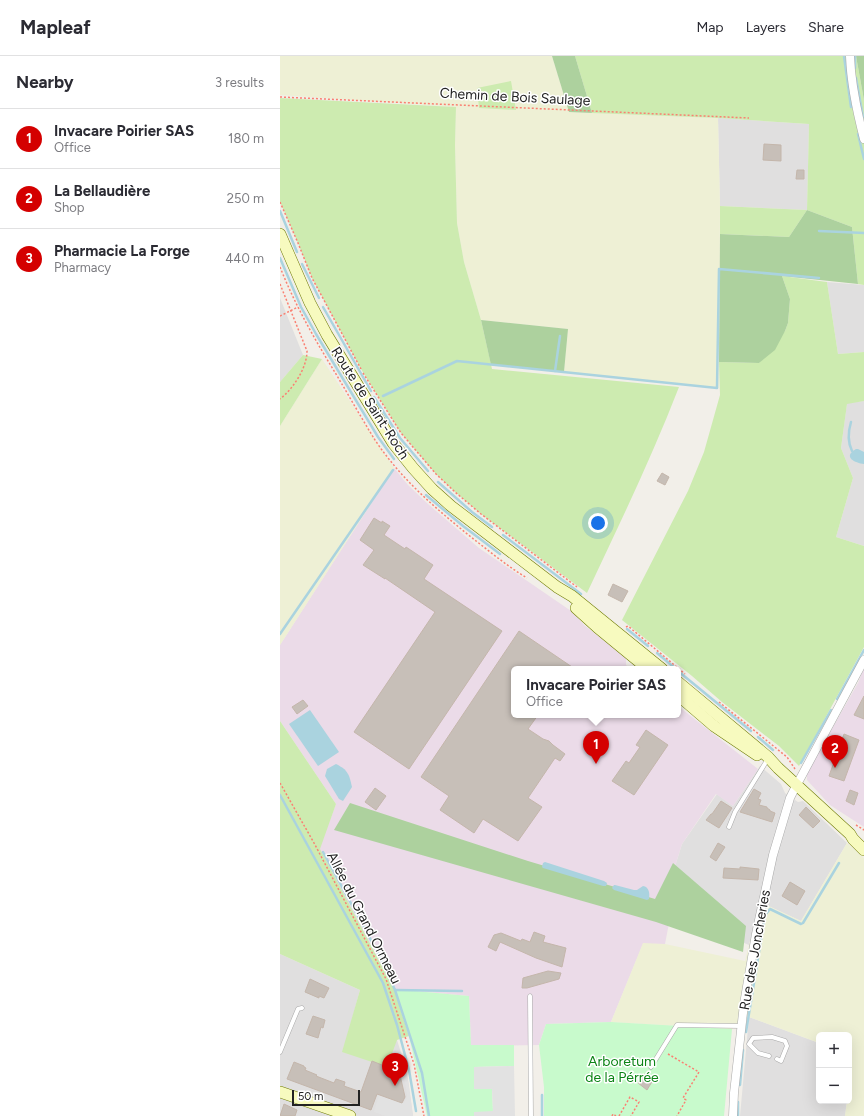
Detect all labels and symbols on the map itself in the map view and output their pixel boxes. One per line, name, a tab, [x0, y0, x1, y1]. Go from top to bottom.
street label: Chemin de Bois Saulage	[439, 85, 591, 109]
street label: Route de Saint-Roch	[327, 344, 413, 463]
your location	[588, 513, 608, 533]
pin: 1	[583, 731, 609, 764]
pin: 2	[822, 735, 848, 768]
street label: Allée du Grand Ormeau	[323, 849, 405, 987]
street label: Rue des Joncheries	[736, 889, 774, 1011]
pin: 3	[382, 1053, 408, 1086]
park label: Arboretum de la Pérrée	[585, 1053, 659, 1086]
scale bar	[292, 1088, 360, 1107]

